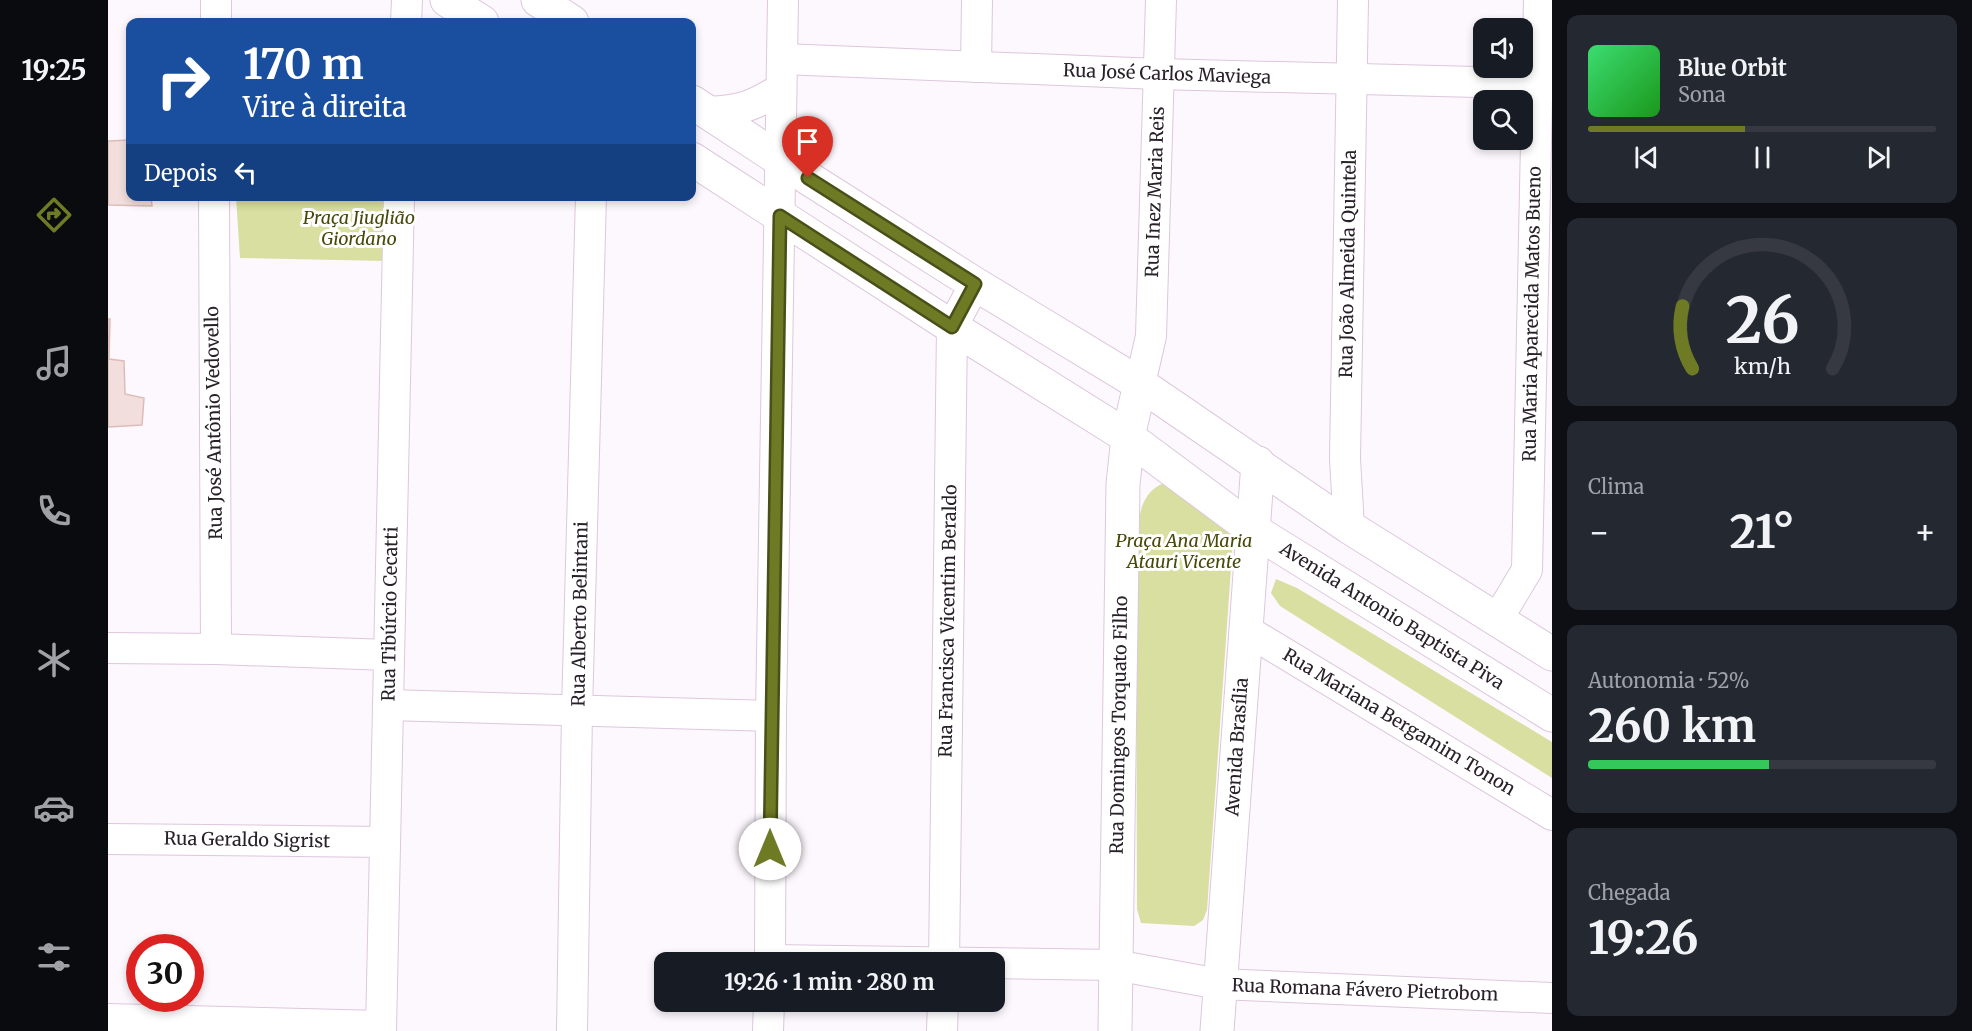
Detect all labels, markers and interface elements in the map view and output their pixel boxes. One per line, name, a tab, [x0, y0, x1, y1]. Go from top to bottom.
map controls	[1473, 18, 1533, 150]
button: sound	[1473, 18, 1533, 78]
text: 170 m	[243, 38, 364, 90]
icon: right	[144, 42, 222, 120]
text: 19:25	[21, 53, 87, 87]
text: Blue Orbit	[1678, 54, 1787, 82]
street label: Rua José Carlos Maviega	[1063, 58, 1272, 89]
text: Sona	[1678, 82, 1726, 107]
text: Vire à direita	[243, 90, 407, 124]
button: search	[1473, 90, 1533, 150]
street label: Rua Inez Maria Reis	[1140, 106, 1169, 278]
pin	[782, 116, 833, 178]
icon: arrive	[791, 125, 824, 158]
icon: previous	[1630, 141, 1663, 174]
icon: pause	[1746, 141, 1779, 174]
icon: next	[1862, 141, 1895, 174]
street label: Rua João Almeida Quintela	[1334, 149, 1361, 378]
icon: left	[229, 156, 262, 189]
text: Depois	[144, 159, 217, 187]
street label: Rua Maria Aparecida Matos Bueno	[1517, 166, 1546, 462]
icon: directions	[33, 194, 75, 236]
park label: Praça Jiuglião Giordano	[303, 206, 415, 250]
text: 26	[1725, 282, 1799, 360]
street label: Rua José Antônio Vedovello	[200, 306, 227, 540]
icon: music	[33, 342, 75, 384]
text: km/h	[1734, 354, 1790, 381]
text: Clima	[1588, 474, 1644, 499]
street label: Rua Francisca Vicentim Beraldo	[934, 484, 961, 758]
icon: phone	[33, 490, 75, 532]
text: 21°	[1729, 504, 1795, 560]
text: −	[1588, 512, 1610, 553]
text: +	[1914, 512, 1936, 553]
street label: Rua Alberto Belintani	[566, 521, 593, 707]
street label: Rua Tibúrcio Cecatti	[376, 526, 403, 702]
park label: Praça Ana Maria Atauri Vicente	[1116, 529, 1252, 573]
street label: Avenida Antonio Baptista Piva	[1275, 536, 1509, 694]
street label: Rua Domingos Torquato Filho	[1105, 595, 1132, 855]
icon: climate	[33, 639, 75, 681]
street label: Rua Mariana Bergamim Tonon	[1279, 643, 1520, 800]
text: Autonomia · 52%	[1588, 668, 1750, 693]
street label: Avenida Brasília	[1220, 677, 1253, 818]
text: 260 km	[1588, 698, 1756, 754]
icon: car	[33, 787, 75, 829]
position arrow	[738, 817, 802, 881]
street label: Rua Geraldo Sigrist	[164, 827, 330, 852]
text: Chegada	[1588, 880, 1671, 905]
text: 19:26	[1588, 910, 1698, 966]
speed limit sign: 30	[126, 934, 204, 1012]
icon: filters	[33, 936, 75, 978]
text: 19:26 · 1 min · 280 m	[724, 968, 935, 996]
street label: Rua Romana Fávero Pietrobom	[1231, 973, 1499, 1006]

